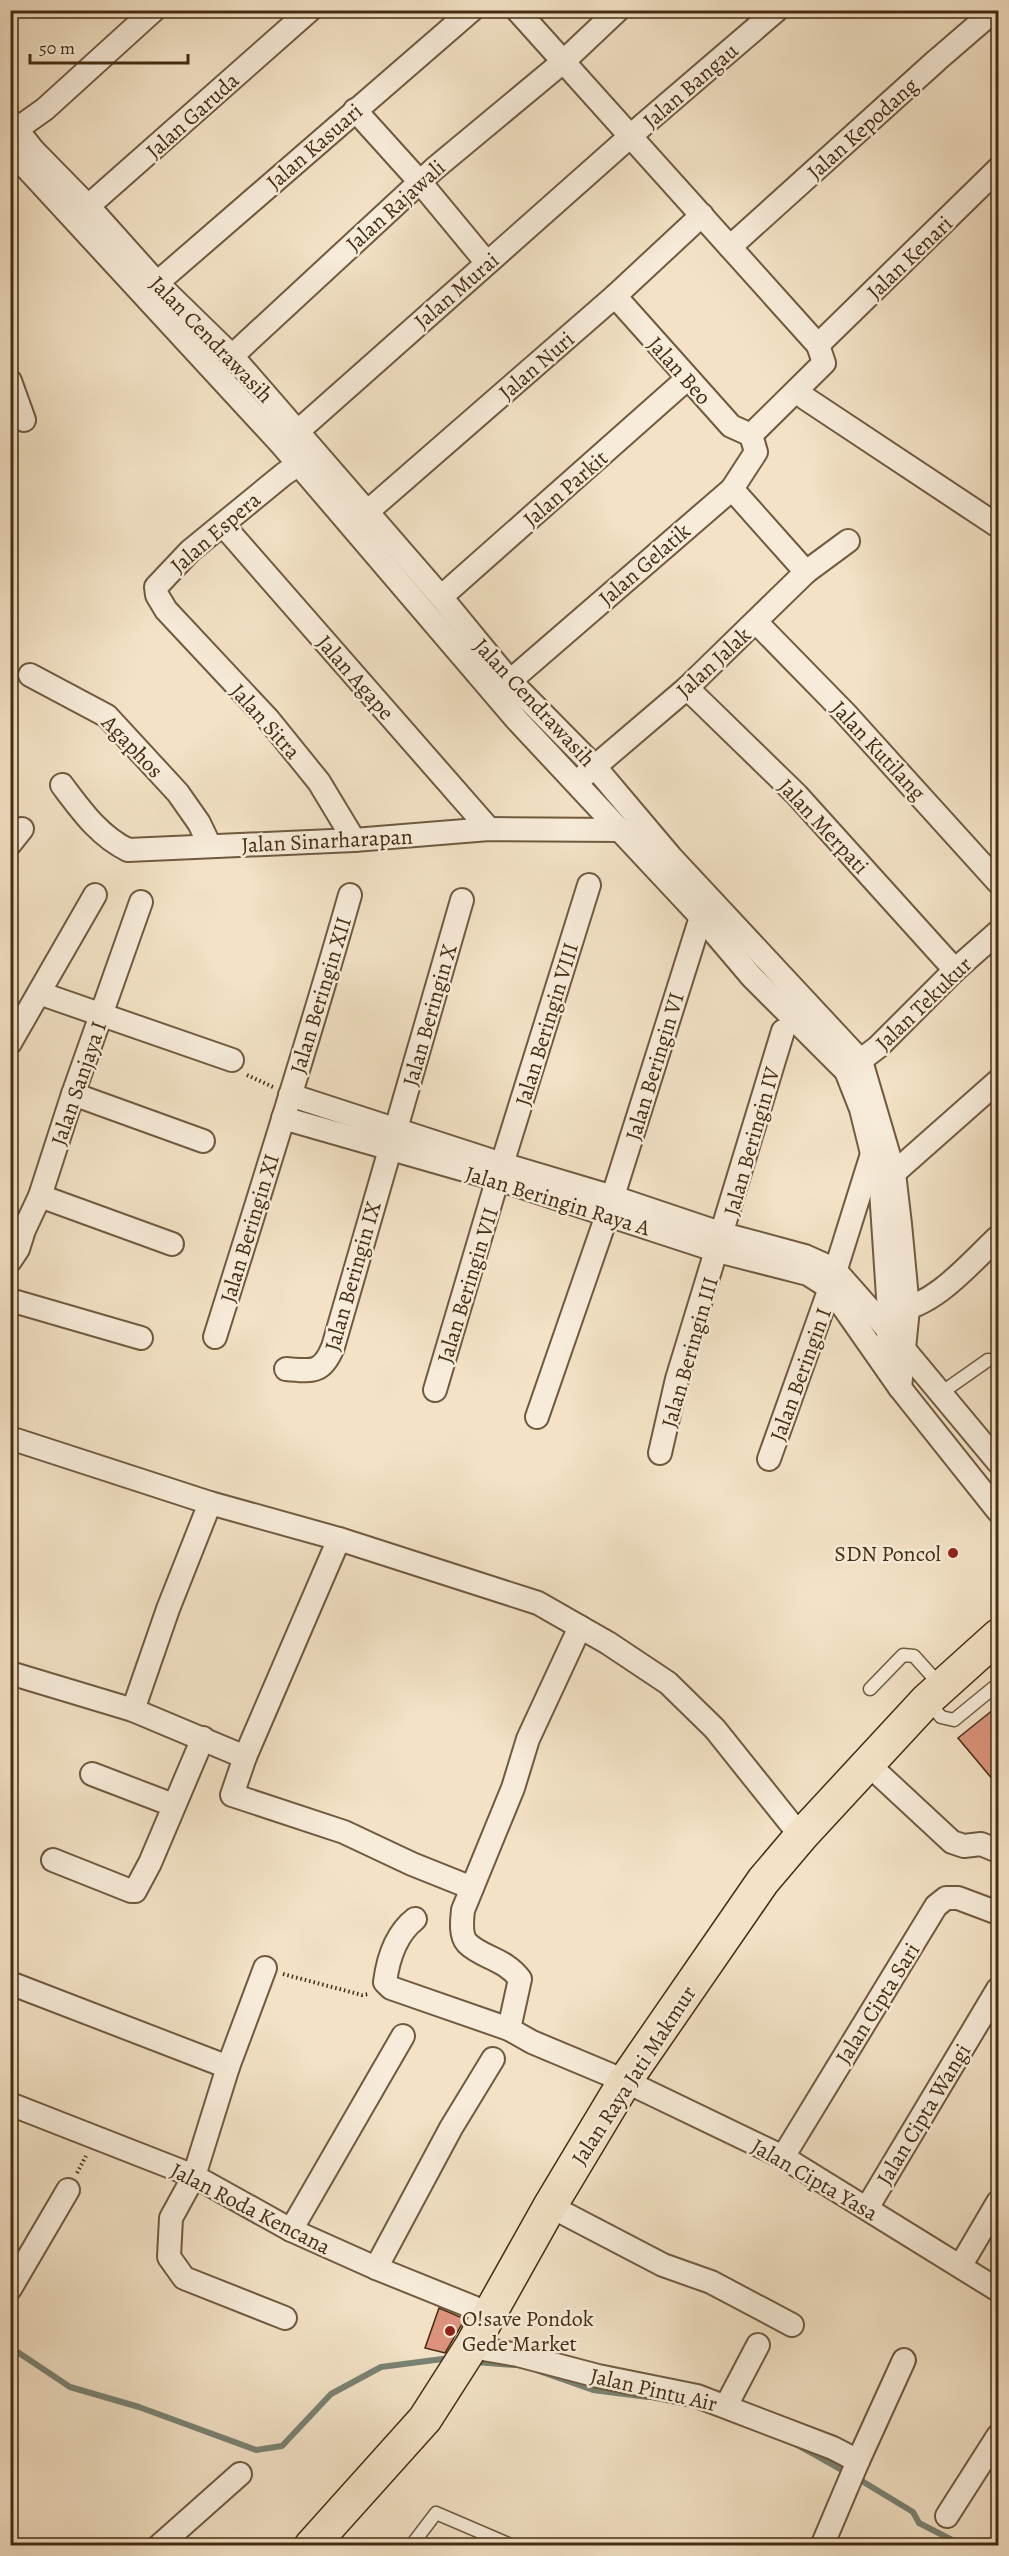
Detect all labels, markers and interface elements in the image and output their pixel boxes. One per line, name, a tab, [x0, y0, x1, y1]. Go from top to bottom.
scale bar	[30, 27, 188, 65]
text: 50 m	[39, 36, 75, 60]
street label: Jalan Bangau	[637, 36, 745, 136]
street label: Jalan Garuda	[140, 65, 246, 166]
street label: Jalan Kepodang	[801, 71, 925, 187]
street label: Jalan Kasuari	[260, 97, 369, 197]
street label: Jalan Rajawali	[339, 153, 452, 259]
street label: Jalan Kenari	[860, 209, 959, 306]
street label: Jalan Murai	[408, 245, 506, 336]
street label: Jalan Cendrawasih	[143, 270, 280, 410]
street label: Jalan Nuri	[492, 325, 581, 407]
street label: Jalan Beo	[640, 330, 718, 411]
street label: Jalan Parkit	[517, 443, 615, 534]
street label: Jalan Espera	[164, 485, 268, 580]
street label: Jalan Gelatik	[592, 516, 697, 613]
street label: Jalan Jalak	[670, 620, 758, 705]
street label: Jalan Agape	[310, 629, 401, 727]
street label: Jalan Cendrawasih	[467, 632, 602, 774]
street label: Jalan Sitra	[223, 677, 308, 767]
street label: Jalan Kutilang	[824, 694, 932, 807]
street label: Agaphos	[94, 708, 170, 785]
street label: Jalan Merpati	[771, 772, 875, 881]
street label: Jalan Sinarharapan	[241, 822, 414, 860]
street label: Jalan Beringin XII	[283, 913, 359, 1077]
street label: Jalan Beringin VIII	[508, 939, 586, 1110]
street label: Jalan Beringin X	[395, 940, 465, 1090]
street label: Jalan Tekukur	[869, 950, 979, 1057]
street label: Jalan Beringin VI	[618, 989, 692, 1144]
street label: Jalan Sanjaya I	[44, 1017, 114, 1150]
street label: Jalan Beringin IV	[716, 1063, 788, 1219]
street label: Jalan Beringin XI	[213, 1150, 287, 1306]
street label: Jalan Beringin Raya A	[462, 1159, 655, 1244]
street label: Jalan Beringin IX	[317, 1197, 389, 1355]
street label: Jalan Beringin VII	[430, 1204, 506, 1367]
street label: Jalan Beringin III	[654, 1273, 726, 1431]
street label: Jalan Beringin I	[763, 1303, 839, 1445]
place label: SDN Poncol	[834, 1539, 941, 1569]
marker: SDN Poncol	[946, 1546, 960, 1560]
street label: Jalan Cipta Sari	[829, 1937, 927, 2070]
street label: Jalan Raya Jati Makmur	[564, 1980, 703, 2171]
street label: Jalan Cipta Wangi	[870, 2038, 978, 2191]
street label: Jalan Cipta Yasa	[746, 2131, 884, 2229]
street label: Jalan Roda Kencana	[165, 2156, 336, 2262]
place label: O!save Pondok Gede Market	[462, 2304, 594, 2359]
marker: O!save Pondok Gede Market	[443, 2324, 457, 2338]
street label: Jalan Pintu Air	[587, 2361, 720, 2419]

